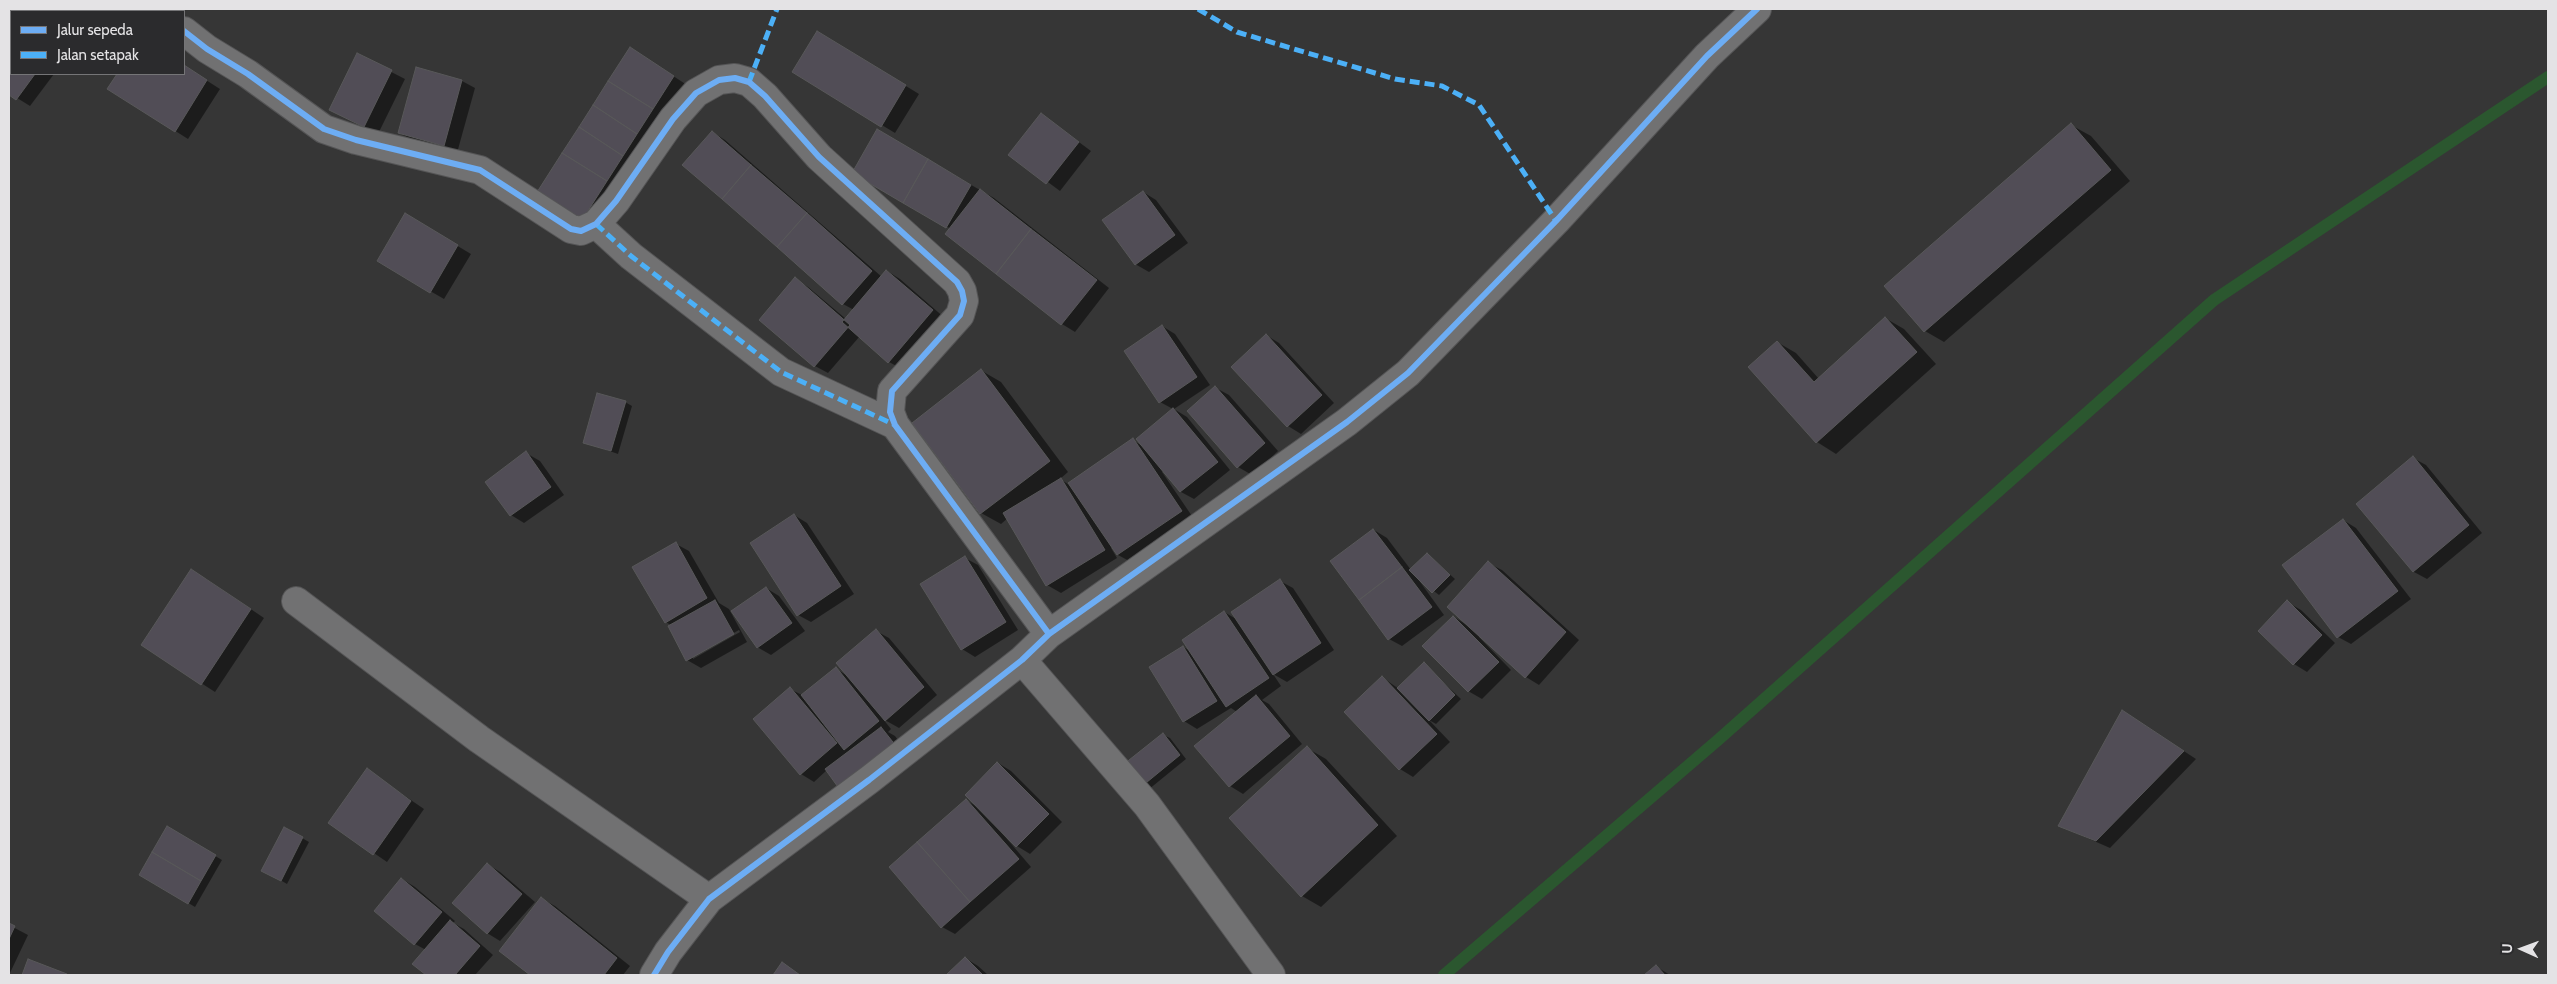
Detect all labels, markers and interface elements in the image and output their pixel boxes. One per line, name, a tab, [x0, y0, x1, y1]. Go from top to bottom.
legend	[10, 10, 185, 75]
text: Jalur sepeda	[57, 21, 133, 39]
text: Jalan setapak	[57, 46, 139, 64]
north arrow	[2497, 924, 2547, 974]
text: U	[2498, 943, 2516, 954]

